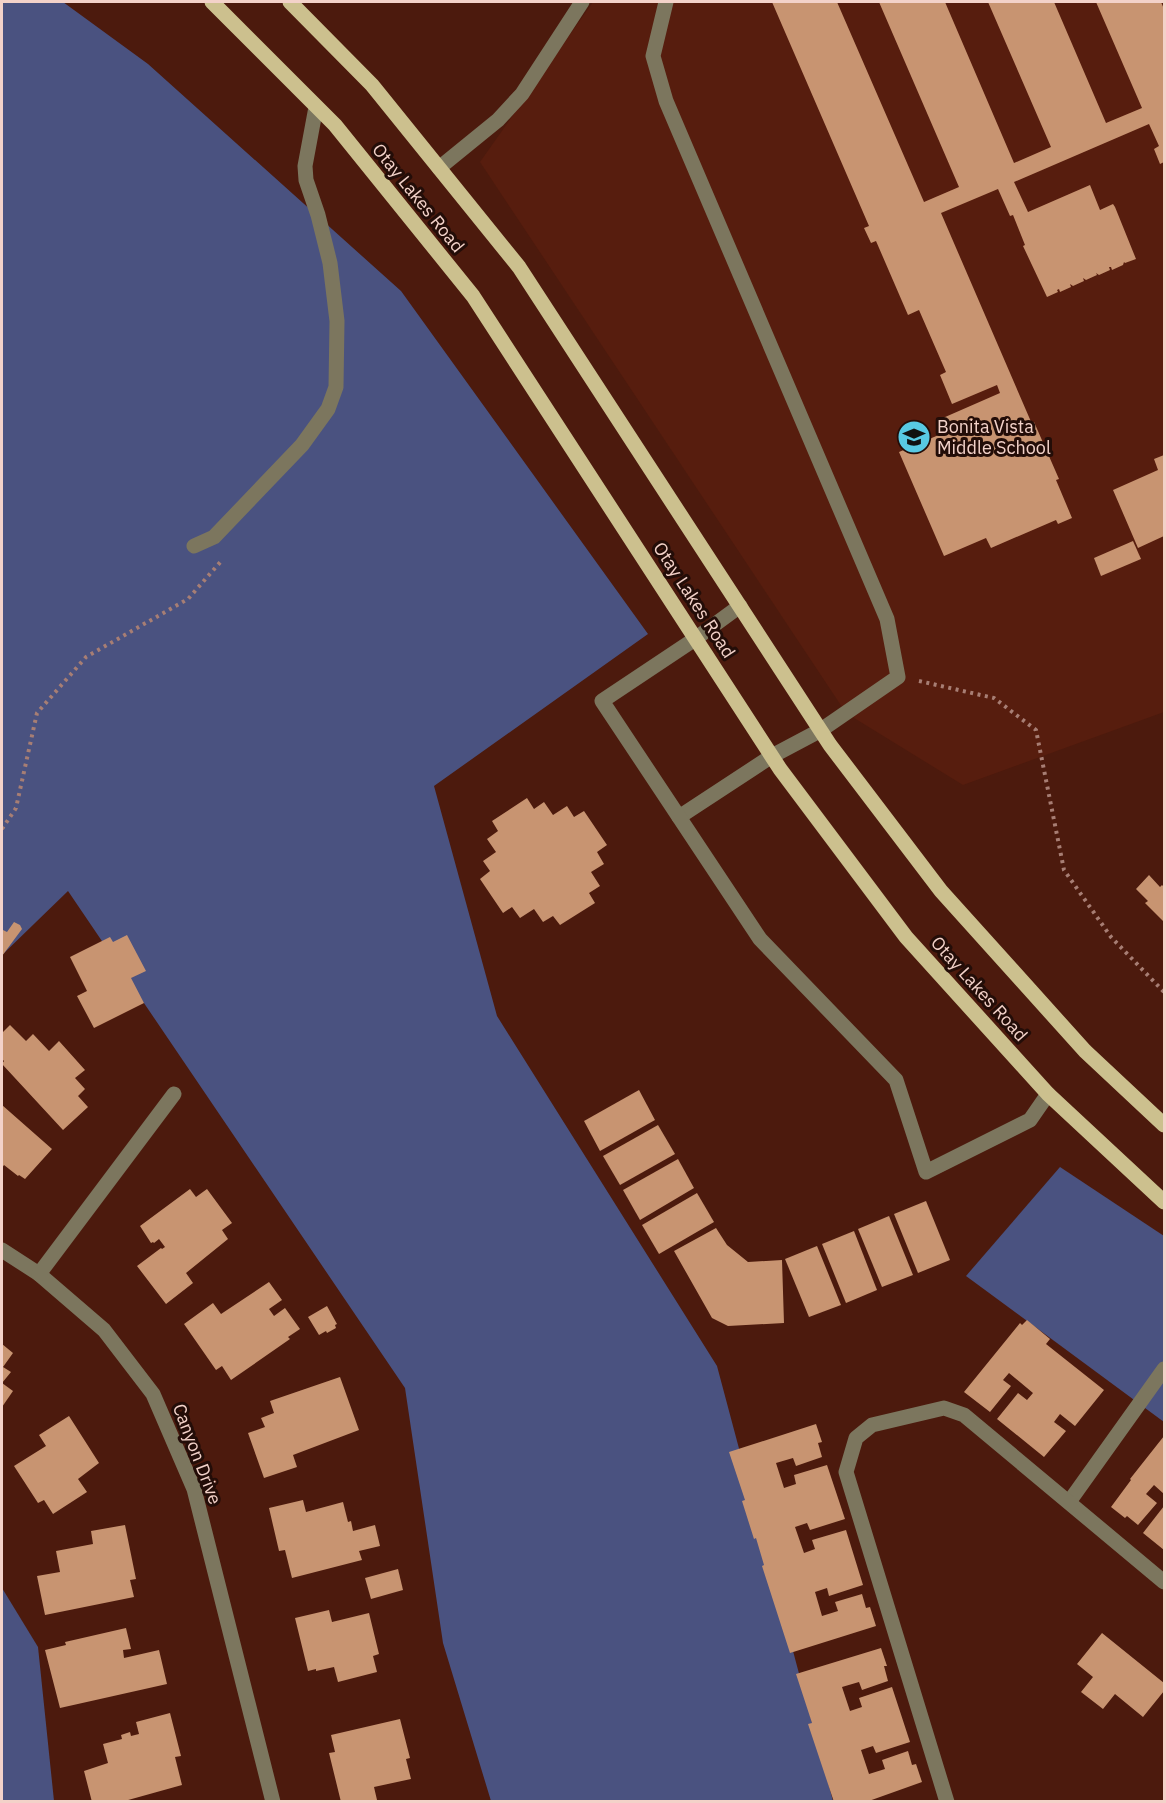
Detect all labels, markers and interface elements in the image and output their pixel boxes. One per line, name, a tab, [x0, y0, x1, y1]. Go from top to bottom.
street label: Otay Lakes Road	[367, 138, 469, 257]
place label: Bonita Vista Middle School	[937, 415, 1051, 459]
school or university icon: Bonita Vista Middle School	[896, 419, 932, 455]
street label: Otay Lakes Road	[648, 537, 741, 662]
street label: Otay Lakes Road	[926, 931, 1033, 1046]
street label: Canyon Drive	[168, 1400, 227, 1508]

